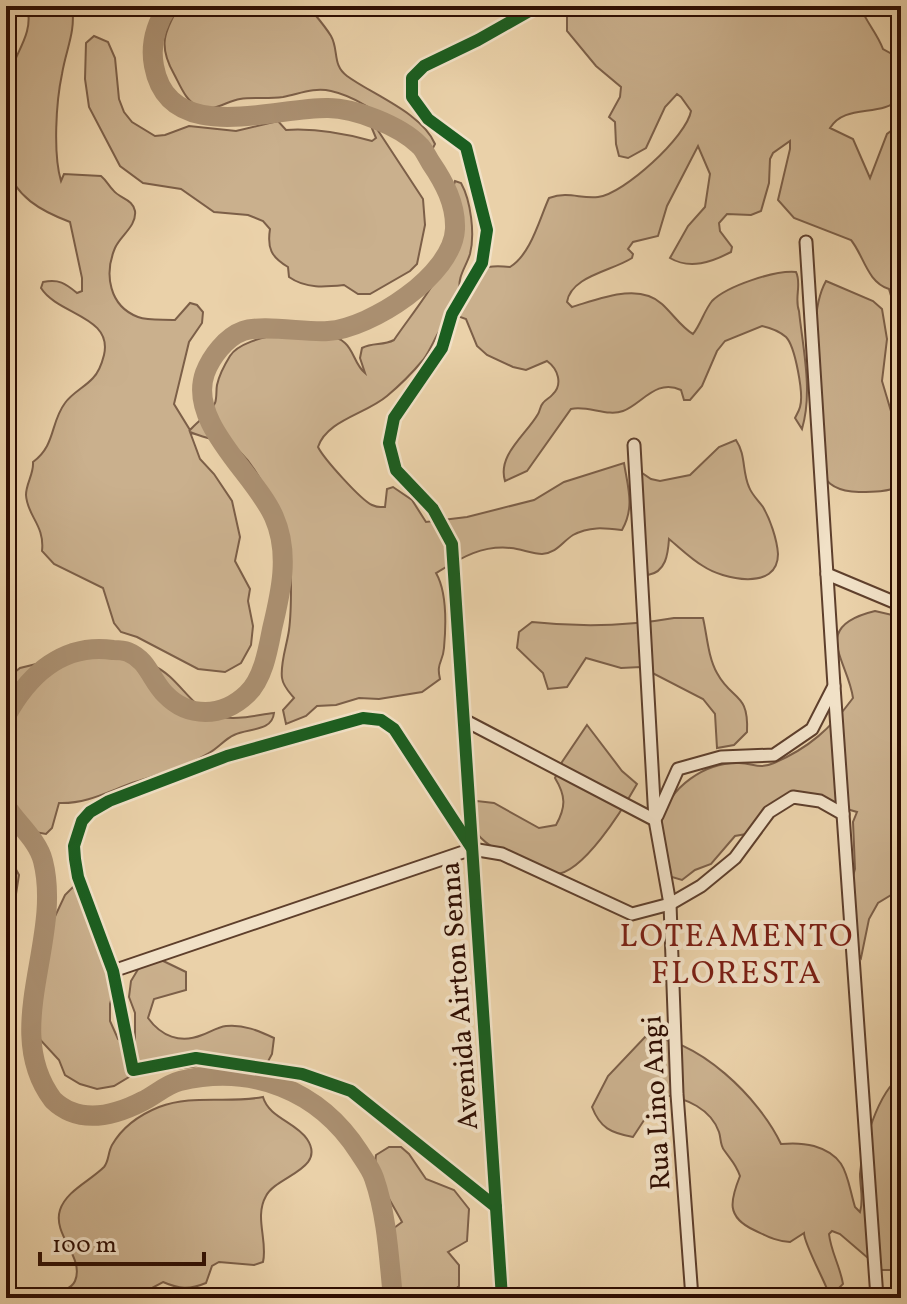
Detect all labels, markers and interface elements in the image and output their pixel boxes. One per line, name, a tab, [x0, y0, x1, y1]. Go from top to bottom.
street label: Avenida Airton Senna	[432, 860, 489, 1131]
district label: LOTEAMENTO FLORESTA	[620, 916, 854, 997]
street label: Rua Lino Angi	[633, 1014, 682, 1191]
scale bar	[40, 1216, 204, 1266]
text: 100 m	[52, 1229, 117, 1263]

